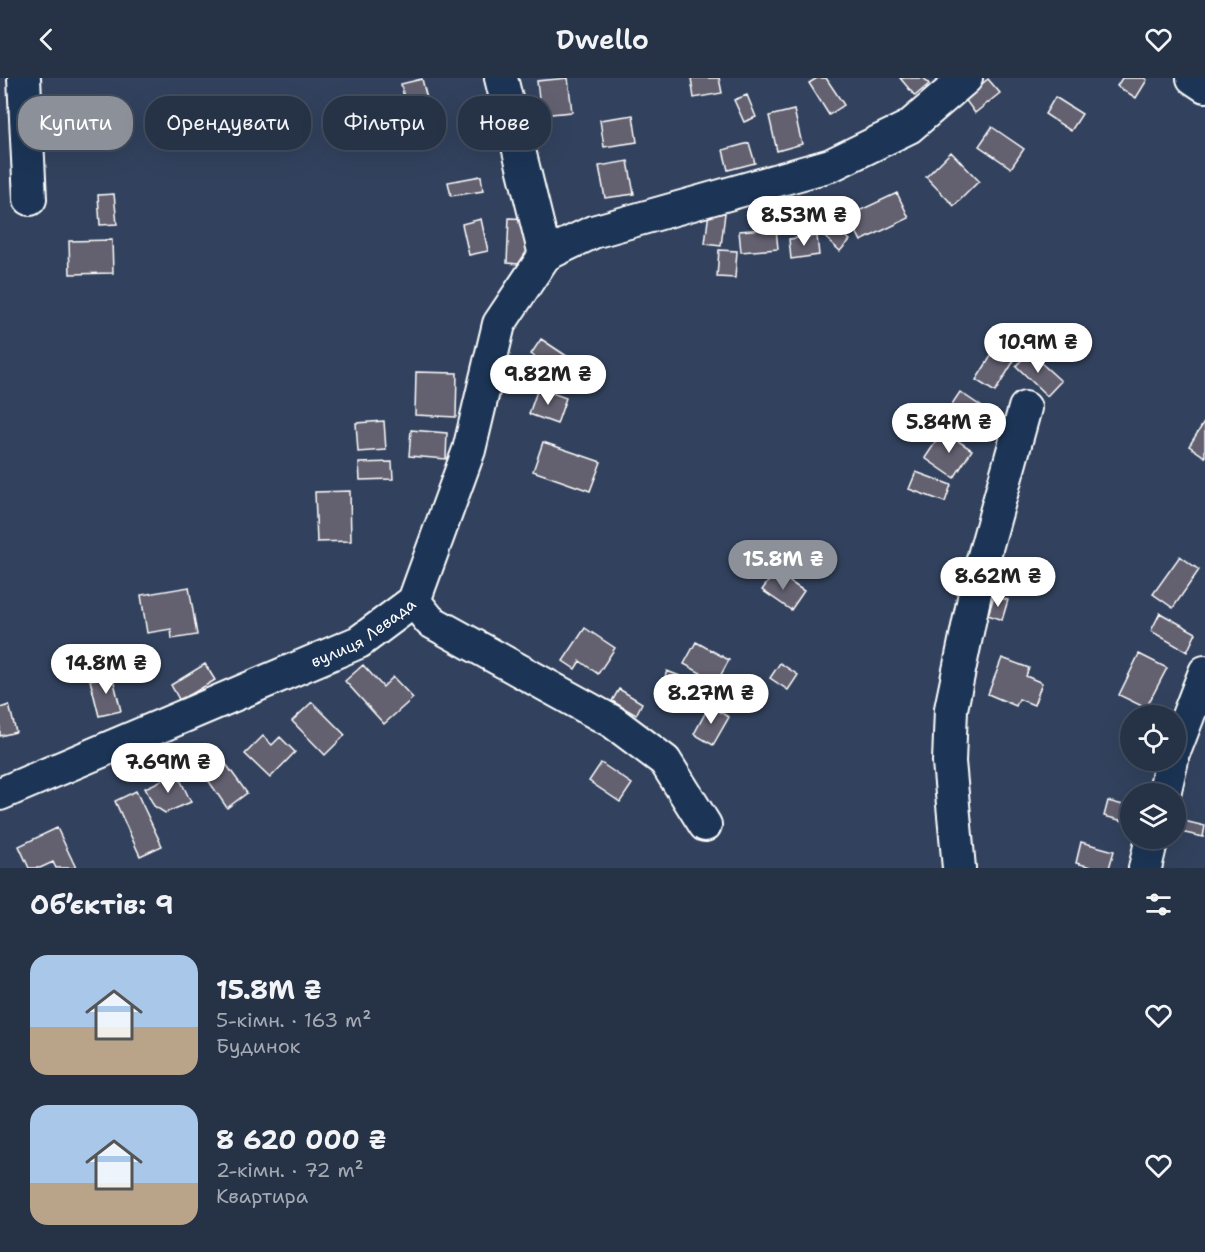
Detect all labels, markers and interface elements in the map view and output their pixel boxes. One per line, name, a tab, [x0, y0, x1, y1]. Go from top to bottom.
text: Dwello	[556, 21, 649, 58]
icon: back	[30, 23, 63, 56]
icon: heart	[1142, 23, 1175, 56]
chip: Купити	[18, 96, 133, 150]
chip: Орендувати	[145, 96, 311, 150]
chip: Фільтри	[323, 96, 446, 150]
chip: Нове	[458, 96, 551, 150]
pin: 8.53M ₴	[749, 196, 859, 247]
text: 8.53M ₴	[761, 202, 847, 228]
pin: 10.9M ₴	[983, 323, 1093, 374]
text: 10.9M ₴	[998, 329, 1078, 355]
pin: 9.82M ₴	[493, 355, 603, 406]
text: 9.82M ₴	[504, 361, 592, 387]
pin: 5.84M ₴	[894, 403, 1004, 454]
text: 5.84M ₴	[906, 409, 992, 435]
pin: 15.8M ₴	[728, 540, 838, 591]
text: 15.8M ₴	[742, 546, 824, 572]
pin: 8.62M ₴	[943, 557, 1053, 608]
text: 8.62M ₴	[954, 563, 1042, 589]
street label: вулиця Левада	[308, 593, 420, 672]
pin: 14.8M ₴	[51, 644, 161, 695]
text: 14.8M ₴	[65, 650, 147, 676]
pin: 8.27M ₴	[656, 674, 766, 725]
text: 8.27M ₴	[668, 680, 754, 706]
map controls	[1120, 705, 1186, 849]
button: locate	[1120, 705, 1186, 771]
pin: 7.69M ₴	[113, 743, 223, 794]
text: 7.69M ₴	[125, 749, 211, 775]
button: layers	[1120, 783, 1186, 849]
text: Об’єктів: 9	[30, 887, 173, 922]
icon: filters	[1142, 888, 1175, 921]
text: 15.8M ₴	[216, 972, 322, 1007]
icon: home	[78, 979, 150, 1051]
icon: heart	[1142, 999, 1175, 1032]
text: 5-кімн. · 163 m²	[216, 1007, 372, 1033]
text: Будинок	[216, 1033, 300, 1059]
text: 8 620 000 ₴	[216, 1122, 386, 1157]
icon: home	[78, 1129, 150, 1201]
icon: heart	[1142, 1149, 1175, 1182]
text: 2-кімн. · 72 m²	[216, 1157, 364, 1183]
text: Квартира	[216, 1183, 308, 1209]

